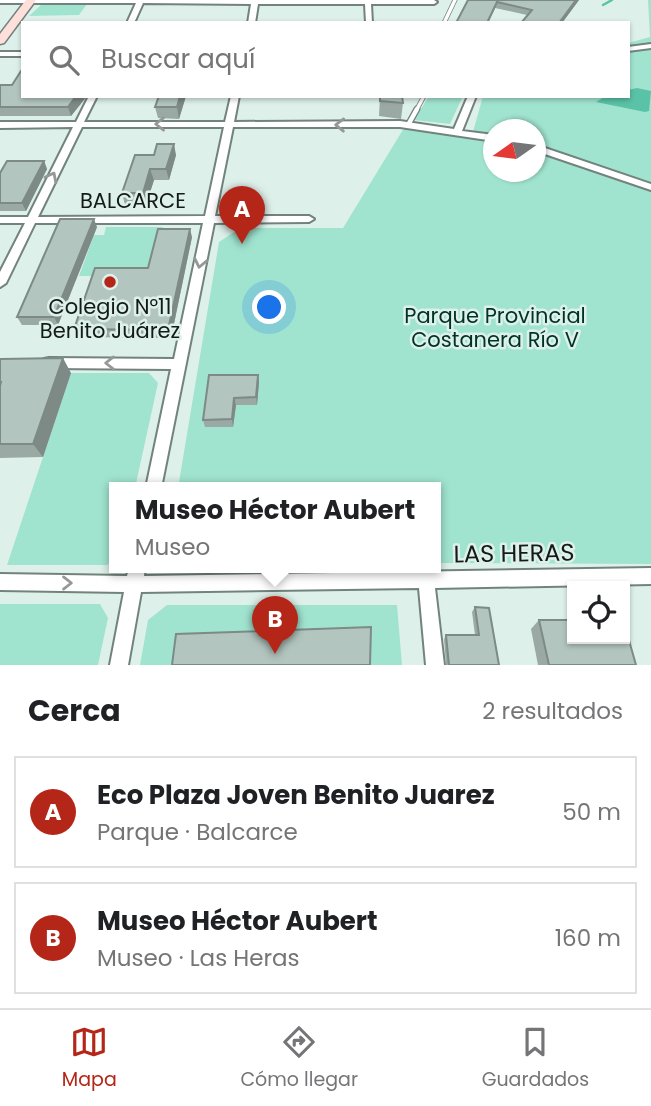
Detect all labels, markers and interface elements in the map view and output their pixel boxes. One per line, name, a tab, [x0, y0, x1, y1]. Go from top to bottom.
search box	[21, 21, 630, 98]
icon: search	[45, 41, 83, 79]
text: Buscar aquí	[101, 41, 255, 77]
one-way arrow	[154, 116, 165, 132]
one-way arrow	[334, 117, 345, 132]
north arrow	[483, 119, 546, 182]
one-way arrow	[43, 172, 57, 185]
street label: BALCARCE	[80, 186, 186, 215]
pin: A	[219, 186, 265, 244]
one-way arrow	[194, 257, 208, 269]
marker: Colegio N°11 Benito Juárez	[102, 274, 118, 290]
your location	[252, 290, 286, 324]
place label: Colegio N°11 Benito Juárez	[40, 292, 180, 345]
park label: Parque Provincial Costanera Río V	[404, 301, 586, 354]
one-way arrow	[104, 355, 115, 371]
popup	[109, 482, 441, 573]
text: Museo Héctor Aubert	[135, 492, 415, 528]
text: Museo	[135, 531, 210, 563]
street label: LAS HERAS	[453, 535, 575, 571]
one-way arrow	[62, 575, 73, 591]
map controls	[567, 581, 630, 644]
button: locate	[567, 581, 630, 644]
pin: B	[252, 596, 298, 654]
text: Cerca	[28, 689, 121, 732]
text: 2 resultados	[482, 695, 623, 727]
text: Eco Plaza Joven Benito Juarez	[97, 777, 495, 813]
text: A	[45, 796, 61, 828]
text: 50 m	[562, 796, 621, 828]
text: Parque · Balcarce	[97, 816, 298, 848]
text: Museo Héctor Aubert	[97, 903, 378, 939]
text: B	[45, 922, 61, 954]
text: 160 m	[555, 922, 621, 954]
text: Museo · Las Heras	[97, 942, 300, 974]
tab: Mapa	[62, 1023, 117, 1094]
tab: Cómo llegar	[240, 1023, 358, 1094]
tab: Guardados	[482, 1023, 589, 1094]

